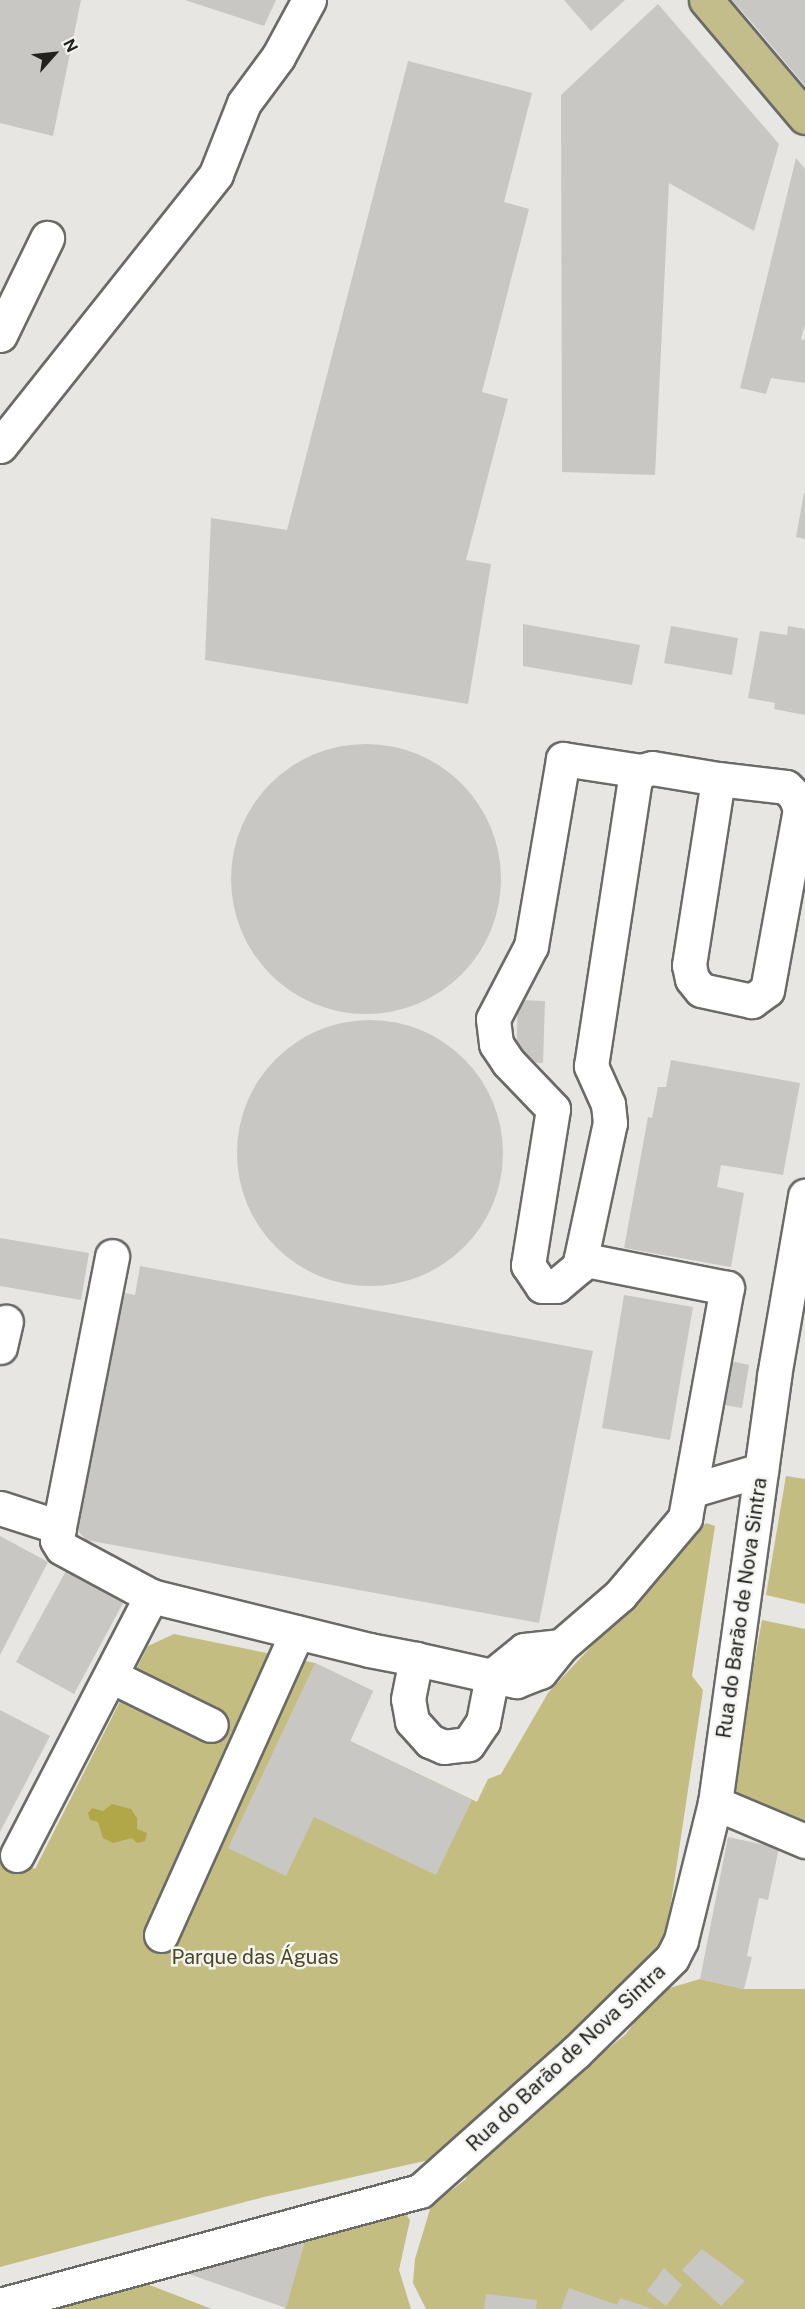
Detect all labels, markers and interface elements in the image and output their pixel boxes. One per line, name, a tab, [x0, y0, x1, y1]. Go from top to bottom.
north arrow	[24, 24, 84, 84]
text: N	[59, 36, 82, 55]
street label: Rua do Barão de Nova Sintra	[712, 1476, 772, 1740]
park label: Parque das Águas	[171, 1945, 339, 1969]
street label: Rua do Barão de Nova Sintra	[461, 1959, 671, 2157]

